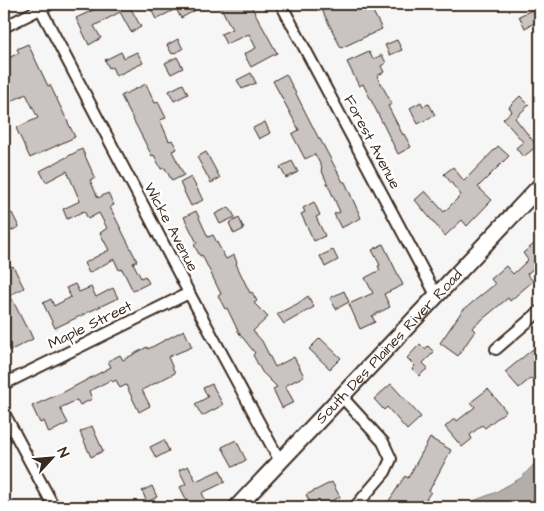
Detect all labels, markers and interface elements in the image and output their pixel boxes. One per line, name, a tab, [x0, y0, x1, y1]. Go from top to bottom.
street label: Forest Avenue	[338, 91, 406, 193]
street label: Wicke Avenue	[139, 179, 203, 275]
street label: South Des Plaines River Road	[311, 264, 467, 428]
street label: Maple Street	[44, 296, 136, 354]
north arrow	[28, 434, 78, 484]
text: N	[52, 444, 74, 461]

